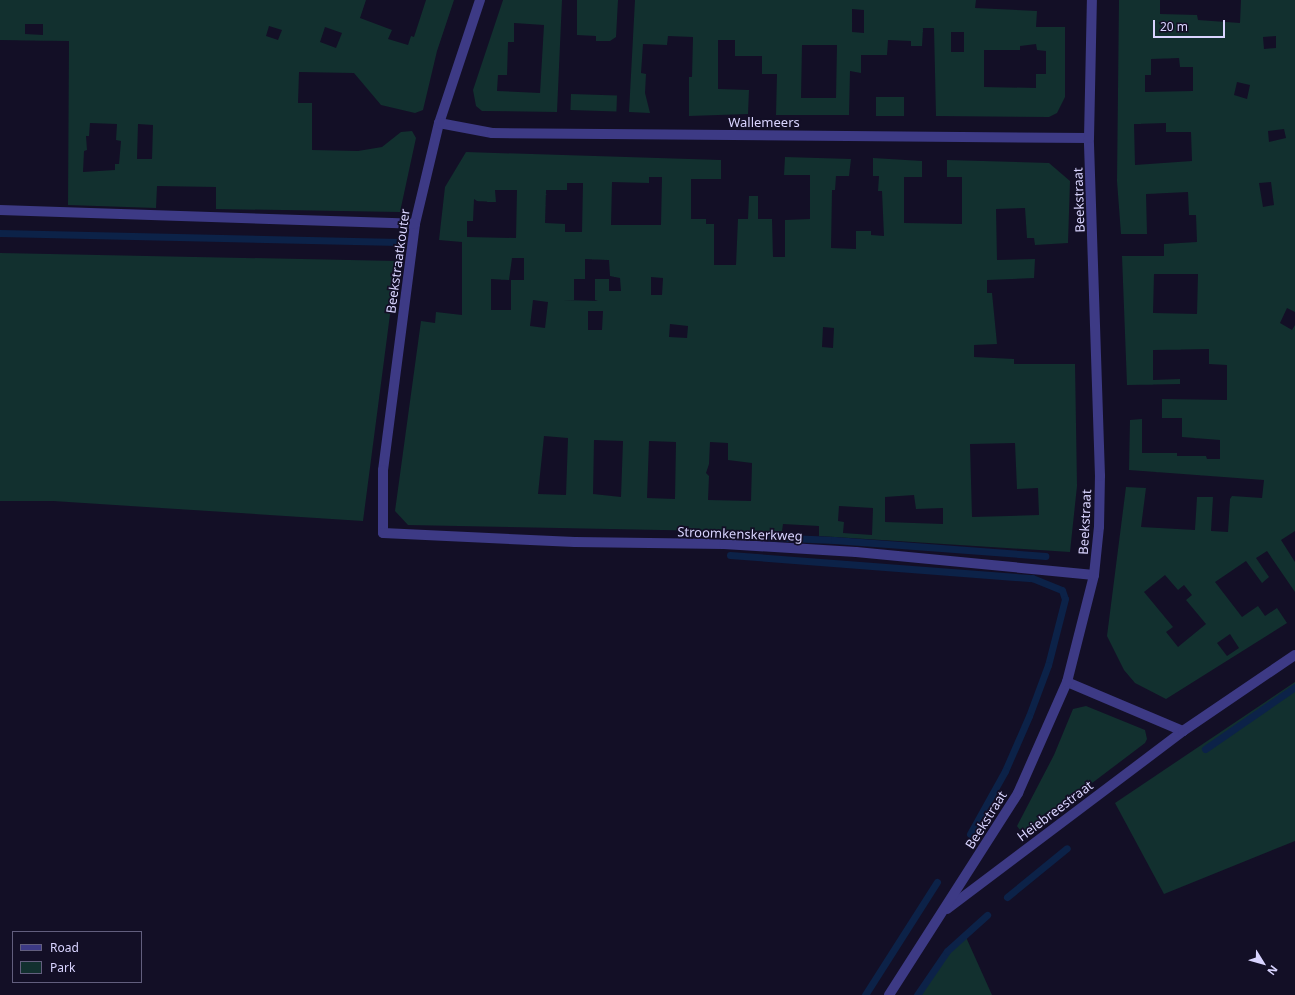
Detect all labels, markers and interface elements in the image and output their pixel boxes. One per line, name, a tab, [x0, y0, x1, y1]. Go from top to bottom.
scale bar	[1155, 12, 1227, 38]
text: 20 m	[1160, 18, 1188, 35]
street label: Wallemeers	[728, 114, 800, 130]
street label: Beekstraat	[1070, 167, 1088, 233]
street label: Beekstraatkouter	[383, 208, 413, 314]
street label: Beekstraat	[1076, 489, 1094, 555]
street label: Stroomkenskerkweg	[677, 524, 803, 544]
street label: Heiebreestraat	[1014, 777, 1096, 845]
street label: Beekstraat	[962, 788, 1010, 852]
legend	[12, 931, 142, 983]
text: Road	[50, 939, 79, 956]
north arrow	[1243, 943, 1283, 983]
text: Park	[50, 959, 75, 976]
text: N	[1264, 962, 1282, 979]

